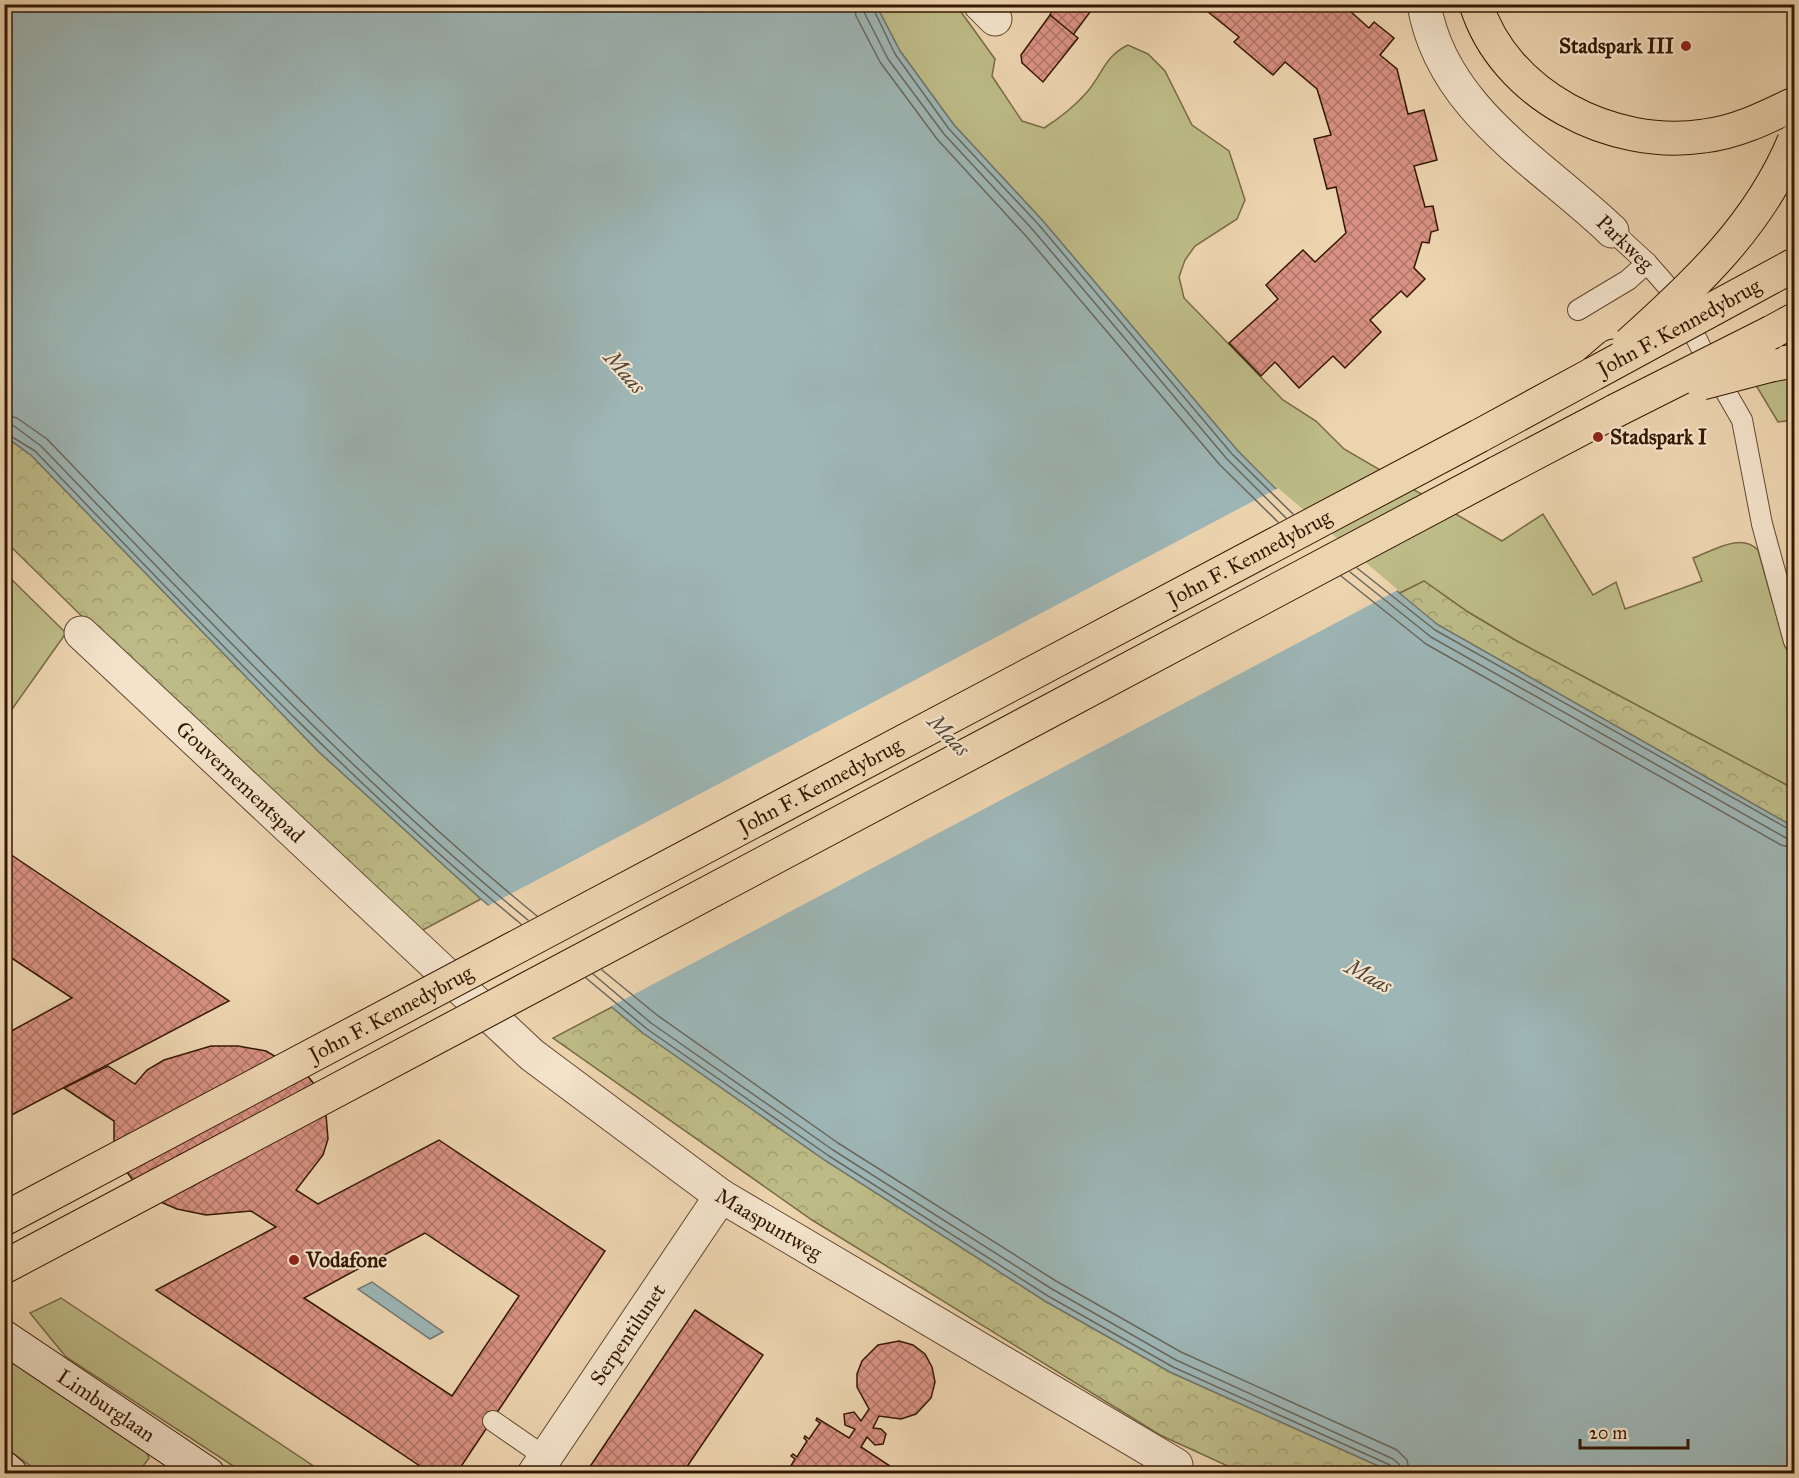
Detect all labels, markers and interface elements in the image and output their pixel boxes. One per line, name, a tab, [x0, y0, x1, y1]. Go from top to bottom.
place label: Stadspark III	[1559, 33, 1674, 59]
marker: Stadspark III	[1679, 39, 1693, 53]
street label: Parkweg	[1591, 209, 1659, 277]
street label: John F. Kennedybrug	[1591, 272, 1765, 383]
water label: Maas	[598, 343, 652, 400]
place label: Stadspark I	[1610, 424, 1707, 450]
marker: Stadspark I	[1591, 430, 1605, 444]
street label: John F. Kennedybrug	[1161, 504, 1336, 613]
water label: Maas	[921, 707, 976, 762]
street label: Gouvernementspad	[171, 716, 310, 849]
street label: John F. Kennedybrug	[732, 732, 907, 841]
water label: Maas	[1339, 952, 1397, 1000]
street label: John F. Kennedybrug	[303, 959, 477, 1069]
street label: Maaspuntweg	[711, 1183, 827, 1266]
place label: Vodafone	[305, 1247, 387, 1273]
marker: Vodafone	[287, 1253, 301, 1267]
street label: Serpentilunet	[584, 1278, 671, 1390]
street label: Limburglaan	[52, 1363, 160, 1448]
scale bar	[1580, 1412, 1688, 1450]
text: 20 m	[1589, 1422, 1627, 1444]

